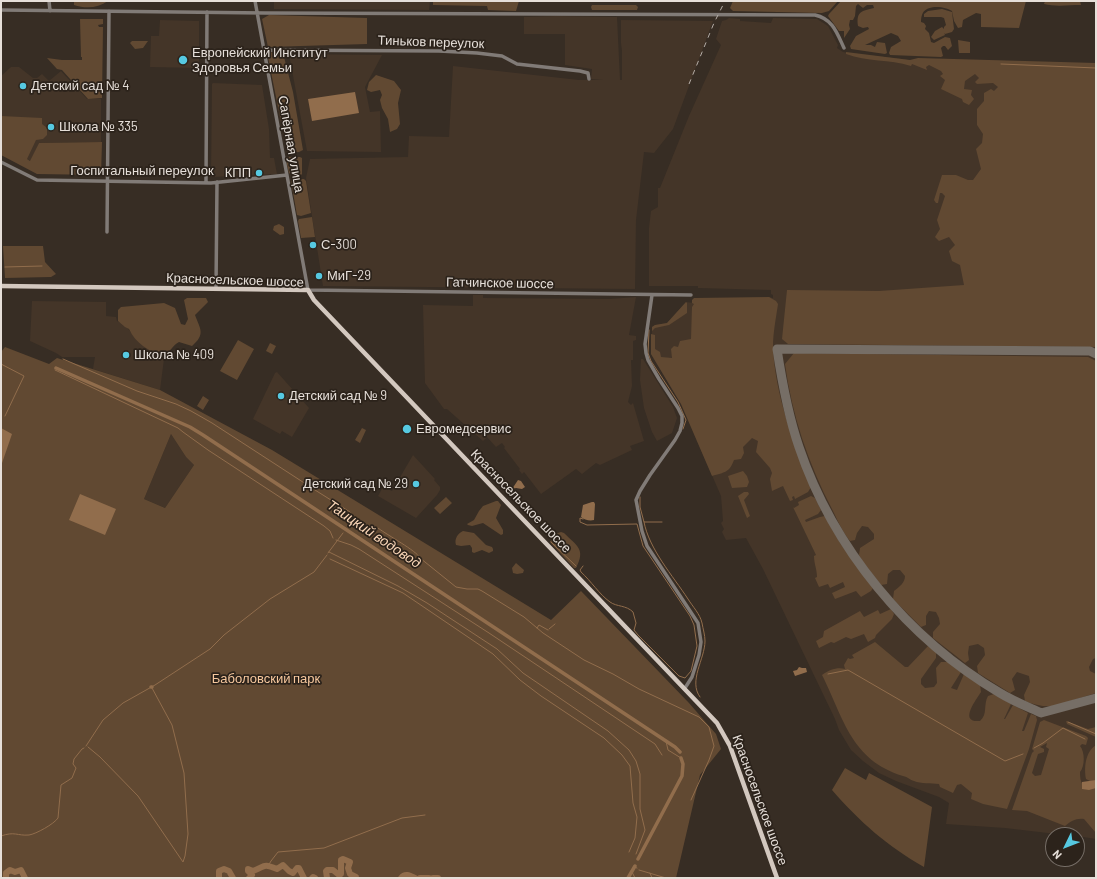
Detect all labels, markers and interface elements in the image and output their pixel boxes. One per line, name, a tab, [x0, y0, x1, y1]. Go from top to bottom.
street label: Тиньков переулок	[377, 32, 485, 52]
place label: Европейский Институт Здоровья Семьи	[192, 45, 328, 76]
marker: Европейский Институт Здоровья Семьи	[177, 54, 189, 66]
place label: Детский сад № 4	[31, 78, 129, 94]
marker: Детский сад № 4	[18, 81, 28, 91]
street label: Сапёрная улица	[275, 94, 307, 194]
place label: Школа № 335	[59, 119, 138, 135]
marker: Школа № 335	[46, 122, 56, 132]
street label: Госпитальный переулок	[70, 163, 214, 179]
place label: КПП	[225, 165, 251, 181]
marker: КПП	[254, 168, 264, 178]
place label: С-300	[321, 237, 357, 253]
marker: С-300	[308, 240, 318, 250]
place label: МиГ-29	[327, 268, 371, 284]
street label: Красносельское шоссе	[166, 270, 304, 290]
marker: МиГ-29	[314, 271, 324, 281]
street label: Гатчинское шоссе	[446, 274, 554, 292]
place label: Школа № 409	[134, 347, 214, 363]
marker: Школа № 409	[121, 350, 131, 360]
place label: Детский сад № 9	[289, 388, 387, 404]
marker: Детский сад № 9	[276, 391, 286, 401]
place label: Евромедсервис	[416, 421, 511, 437]
marker: Евромедсервис	[401, 423, 413, 435]
street label: Красносельское шоссе	[467, 446, 575, 556]
place label: Детский сад № 29	[303, 476, 408, 492]
marker: Детский сад № 29	[411, 479, 421, 489]
water label: Таицкий водовод	[324, 496, 424, 572]
park label: Баболовский парк	[212, 671, 320, 687]
street label: Красносельское шоссе	[729, 733, 791, 867]
north arrow	[1045, 827, 1085, 867]
text: N	[1049, 848, 1064, 862]

